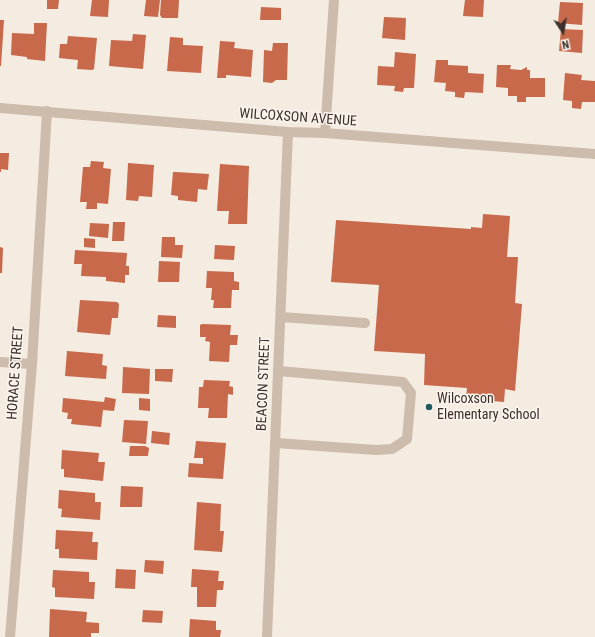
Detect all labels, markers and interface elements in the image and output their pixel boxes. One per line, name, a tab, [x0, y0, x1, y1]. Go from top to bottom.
north arrow	[543, 12, 583, 52]
text: N	[561, 37, 570, 51]
street label: WILCOXSON AVENUE	[239, 106, 357, 130]
street label: HORACE STREET	[4, 326, 28, 420]
street label: BEACON STREET	[254, 337, 274, 431]
place label: Wilcoxson Elementary School	[437, 391, 540, 424]
marker: Wilcoxson Elementary School	[424, 402, 434, 412]

